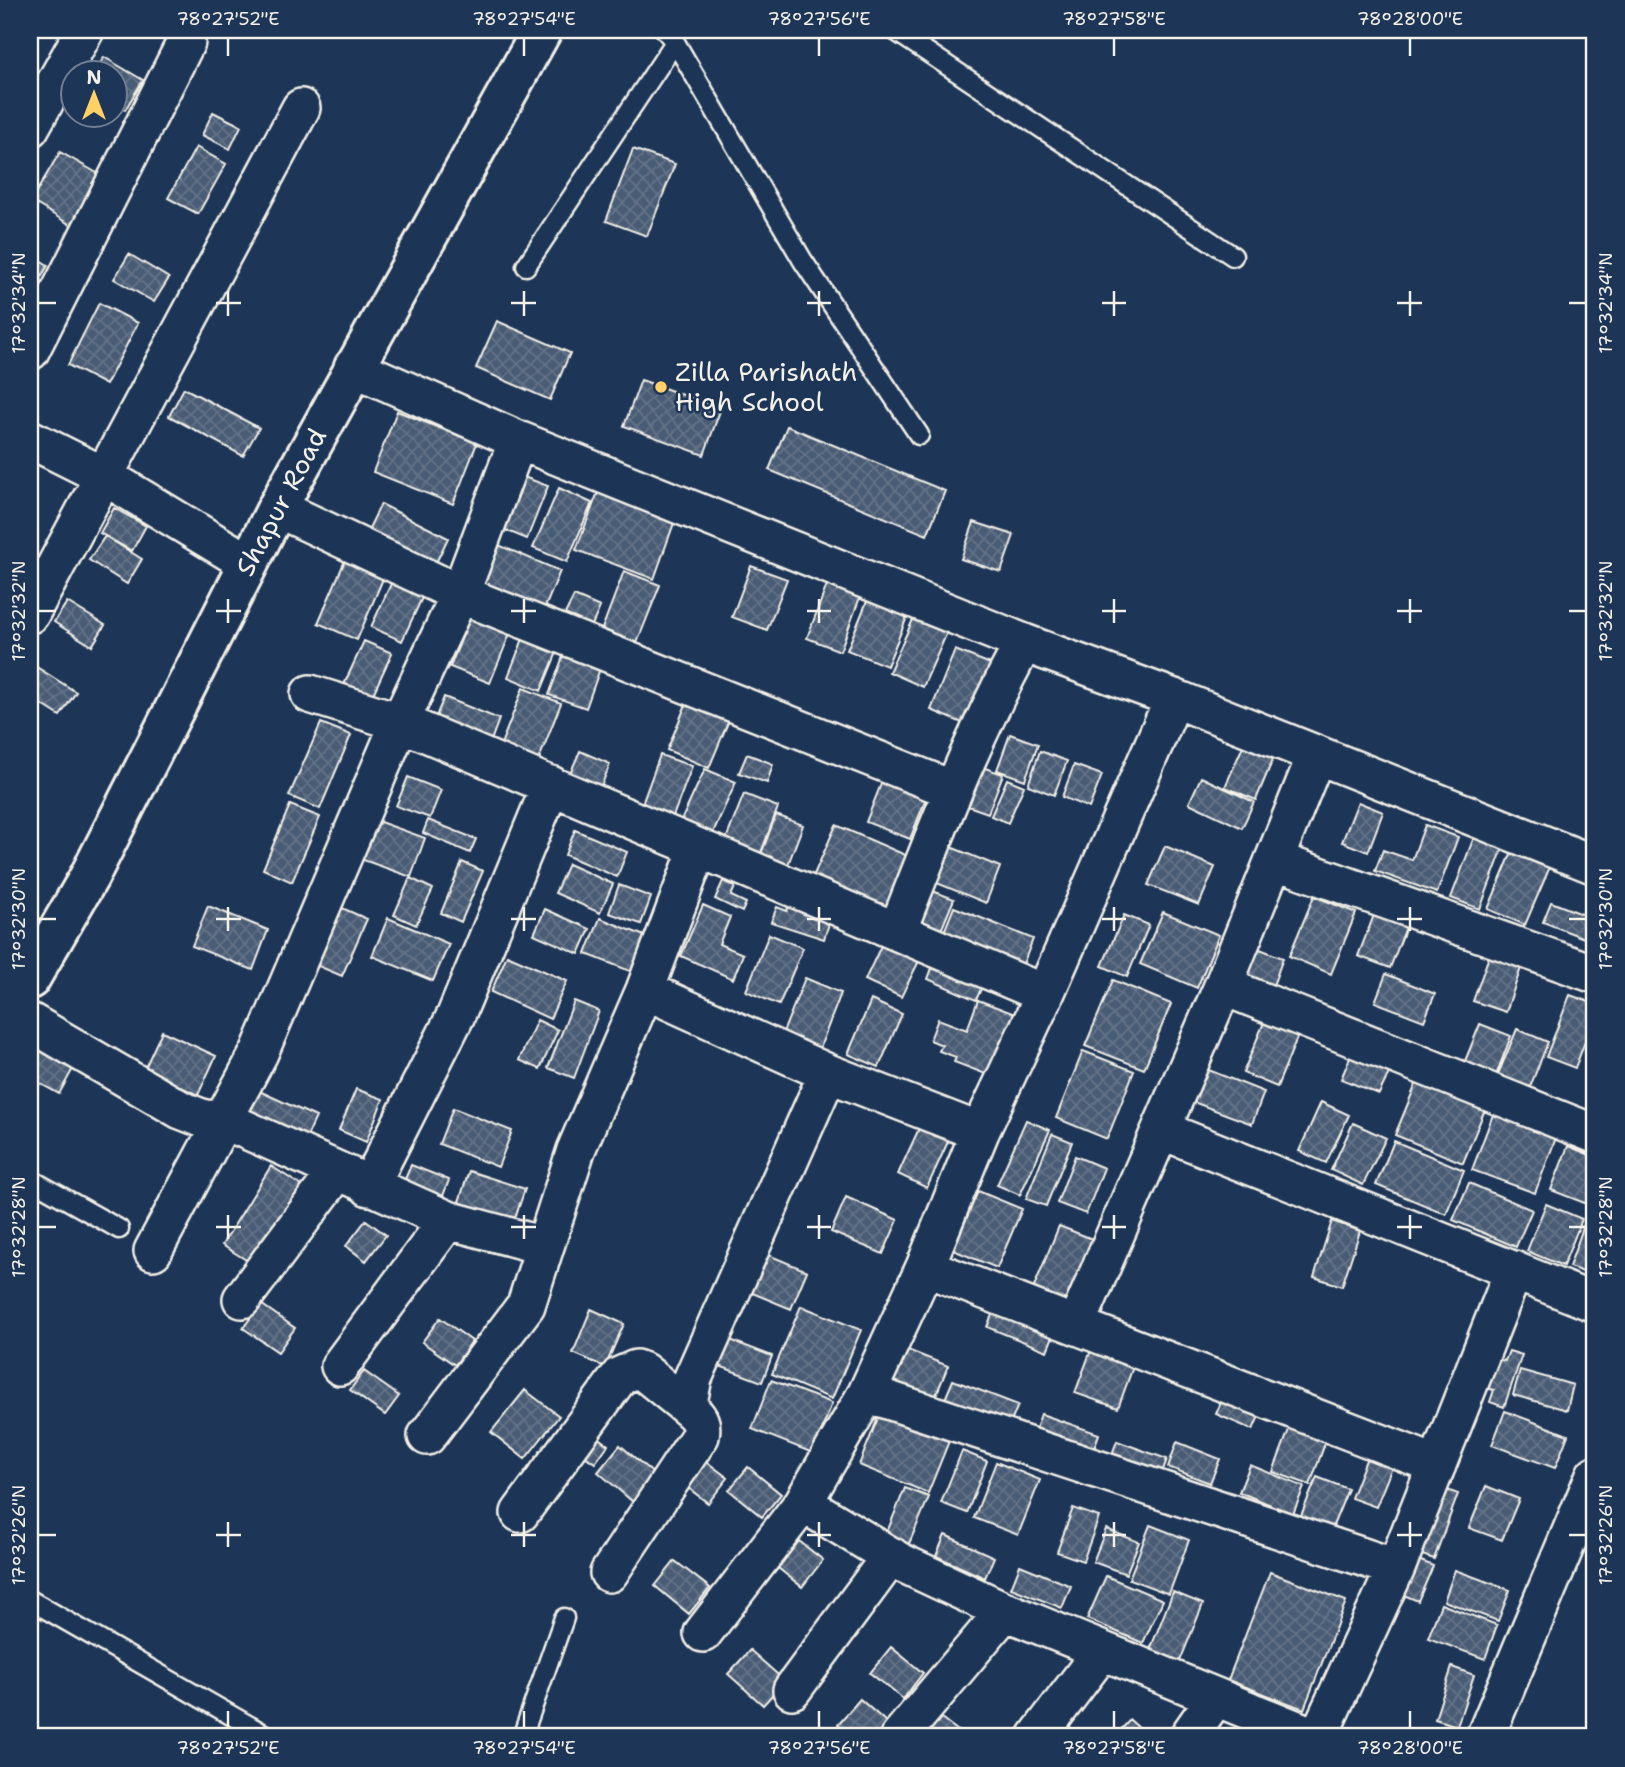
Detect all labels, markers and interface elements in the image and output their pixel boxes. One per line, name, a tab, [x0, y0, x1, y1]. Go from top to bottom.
text: 78°27'52"E	[176, 7, 280, 31]
text: 78°27'54"E	[472, 7, 576, 31]
text: 78°27'56"E	[768, 7, 870, 31]
text: 78°27'58"E	[1062, 7, 1166, 31]
text: 78°28'00"E	[1357, 7, 1463, 31]
north arrow	[60, 60, 130, 130]
text: N	[86, 65, 102, 90]
text: 17°32'34"N	[7, 252, 31, 354]
text: 17°32'34"N	[1594, 252, 1618, 354]
place label: Zilla Parishath High School	[675, 354, 858, 419]
marker: Zilla Parishath High School	[653, 379, 669, 395]
street label: Shapur Road	[227, 422, 334, 582]
text: 17°32'32"N	[7, 560, 31, 662]
text: 17°32'32"N	[1594, 560, 1618, 662]
text: 17°32'30"N	[7, 868, 31, 970]
text: 17°32'30"N	[1594, 868, 1618, 970]
text: 17°32'28"N	[7, 1176, 31, 1278]
text: 17°32'28"N	[1594, 1176, 1618, 1278]
text: 17°32'26"N	[7, 1485, 31, 1585]
text: 17°32'26"N	[1594, 1485, 1618, 1585]
text: 78°27'52"E	[176, 1736, 280, 1760]
text: 78°27'54"E	[472, 1736, 576, 1760]
text: 78°27'56"E	[768, 1736, 870, 1760]
text: 78°27'58"E	[1062, 1736, 1166, 1760]
text: 78°28'00"E	[1357, 1736, 1463, 1760]

